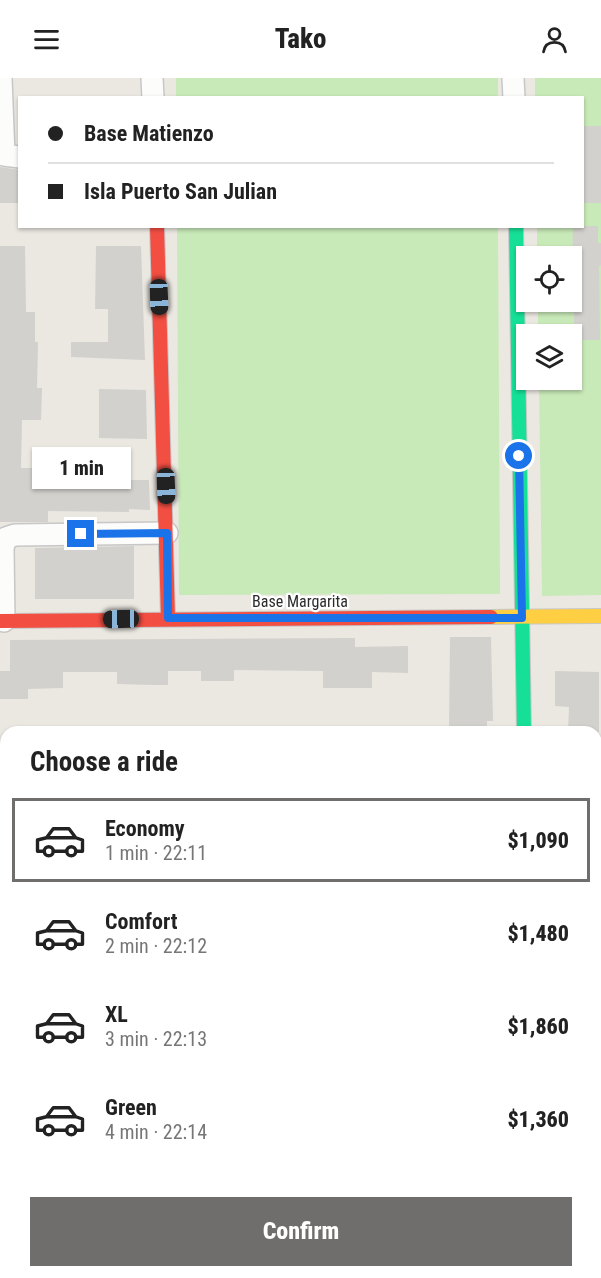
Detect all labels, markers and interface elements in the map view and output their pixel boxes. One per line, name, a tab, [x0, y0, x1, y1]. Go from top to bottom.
icon: menu	[30, 23, 63, 56]
text: Tako	[275, 23, 326, 55]
icon: person	[538, 23, 571, 56]
text: Base Matienzo	[84, 121, 214, 146]
text: Isla Puerto San Julian	[84, 179, 277, 204]
map controls	[516, 246, 582, 390]
button: locate	[516, 246, 582, 312]
car	[149, 279, 169, 315]
button: layers	[516, 324, 582, 390]
route start	[505, 442, 532, 469]
callout: 1 min	[32, 447, 130, 489]
text: 1 min	[59, 456, 104, 480]
car	[156, 468, 176, 504]
route end	[67, 520, 94, 547]
street label: Base Margarita	[252, 592, 348, 611]
car	[103, 610, 139, 628]
text: Choose a ride	[30, 746, 178, 778]
icon: car	[33, 813, 87, 867]
text: Economy	[105, 816, 185, 841]
text: $1,090	[507, 828, 569, 853]
text: 1 min · 22:11	[105, 841, 207, 865]
icon: car	[33, 906, 87, 960]
text: Comfort	[105, 909, 178, 934]
text: $1,480	[507, 921, 569, 946]
text: 2 min · 22:12	[105, 934, 207, 958]
icon: car	[33, 999, 87, 1053]
text: XL	[105, 1002, 128, 1027]
text: $1,860	[507, 1014, 569, 1039]
text: 3 min · 22:13	[105, 1027, 207, 1051]
icon: car	[33, 1092, 87, 1146]
text: Green	[105, 1095, 157, 1120]
text: $1,360	[507, 1107, 569, 1132]
text: 4 min · 22:14	[105, 1120, 207, 1144]
button: Confirm	[30, 1197, 572, 1266]

